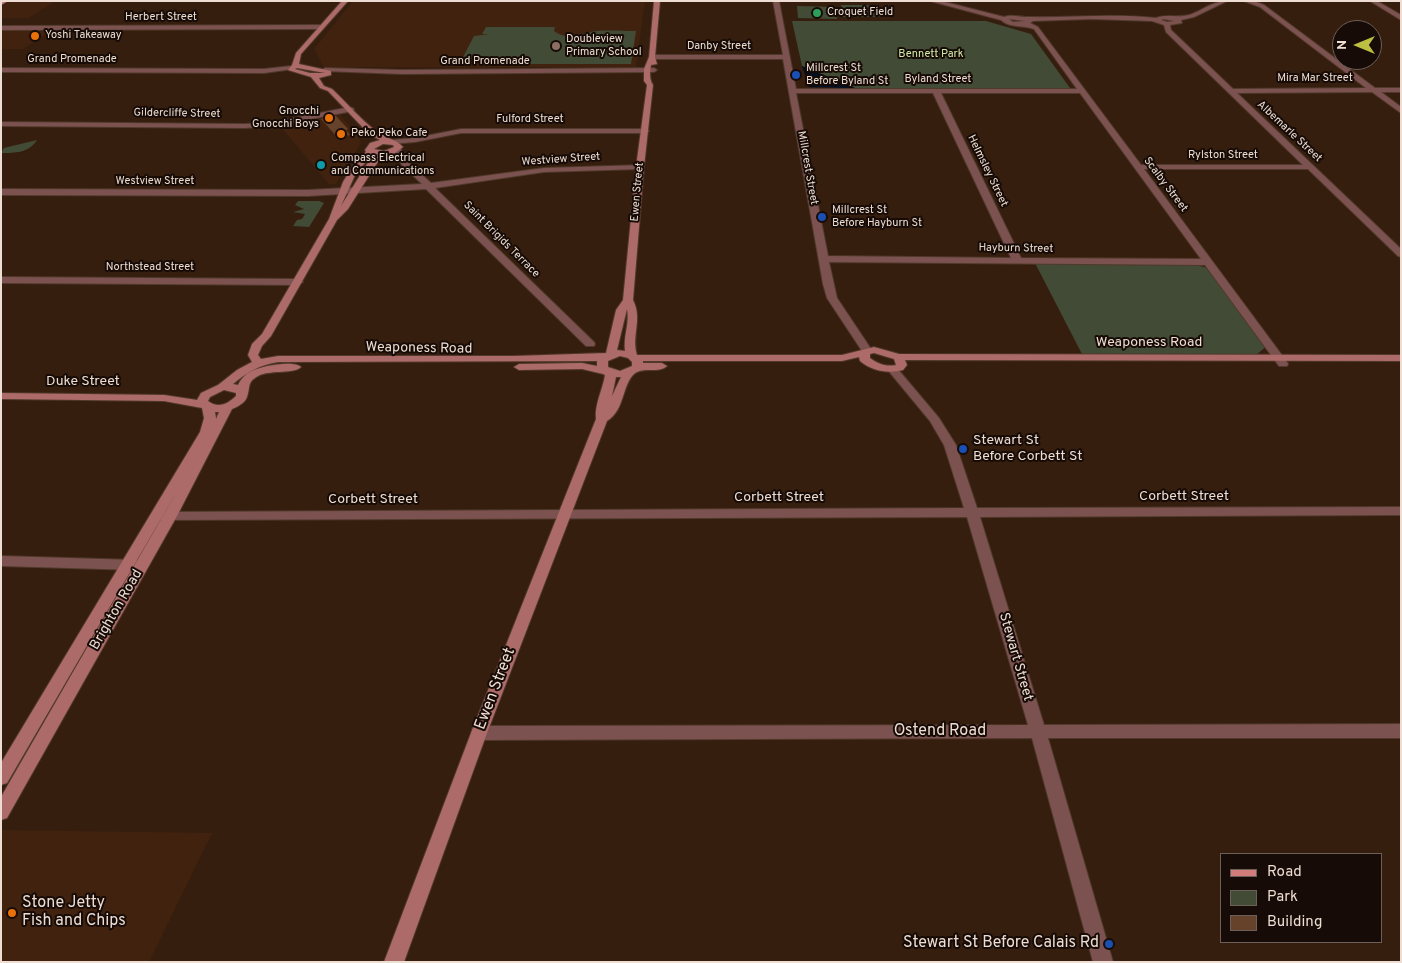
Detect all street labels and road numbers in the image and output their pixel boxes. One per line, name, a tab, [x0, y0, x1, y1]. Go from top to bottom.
street label: Herbert Street	[125, 11, 197, 25]
street label: Danby Street	[687, 40, 751, 54]
street label: Grand Promenade	[27, 53, 117, 67]
street label: Grand Promenade	[440, 55, 530, 69]
street label: Mira Mar Street	[1277, 72, 1353, 86]
street label: Byland Street	[905, 73, 971, 87]
street label: Albemarle Street	[1254, 99, 1324, 165]
street label: Gildercliffe Street	[133, 107, 221, 121]
street label: Fulford Street	[496, 113, 564, 127]
street label: Millcrest Street	[794, 130, 820, 206]
street label: Helmsley Street	[964, 133, 1010, 209]
street label: Rylston Street	[1188, 149, 1258, 163]
street label: Westview Street	[521, 151, 601, 169]
street label: Scalby Street	[1140, 155, 1190, 215]
street label: Ewen Street	[629, 162, 647, 222]
street label: Westview Street	[116, 175, 194, 189]
street label: Saint Brigids Terrace	[460, 199, 542, 281]
street label: Hayburn Street	[979, 242, 1053, 256]
street label: Northstead Street	[106, 261, 194, 275]
street label: Weaponess Road	[1096, 335, 1202, 351]
street label: Weaponess Road	[366, 340, 472, 358]
street label: Duke Street	[46, 374, 120, 390]
street label: Corbett Street	[1139, 489, 1229, 505]
street label: Corbett Street	[734, 490, 824, 506]
street label: Corbett Street	[328, 492, 418, 508]
street label: Brighton Road	[87, 567, 147, 653]
street label: Stewart Street	[994, 611, 1036, 703]
street label: Ewen Street	[472, 645, 520, 733]
street label: Ostend Road	[894, 722, 986, 742]

